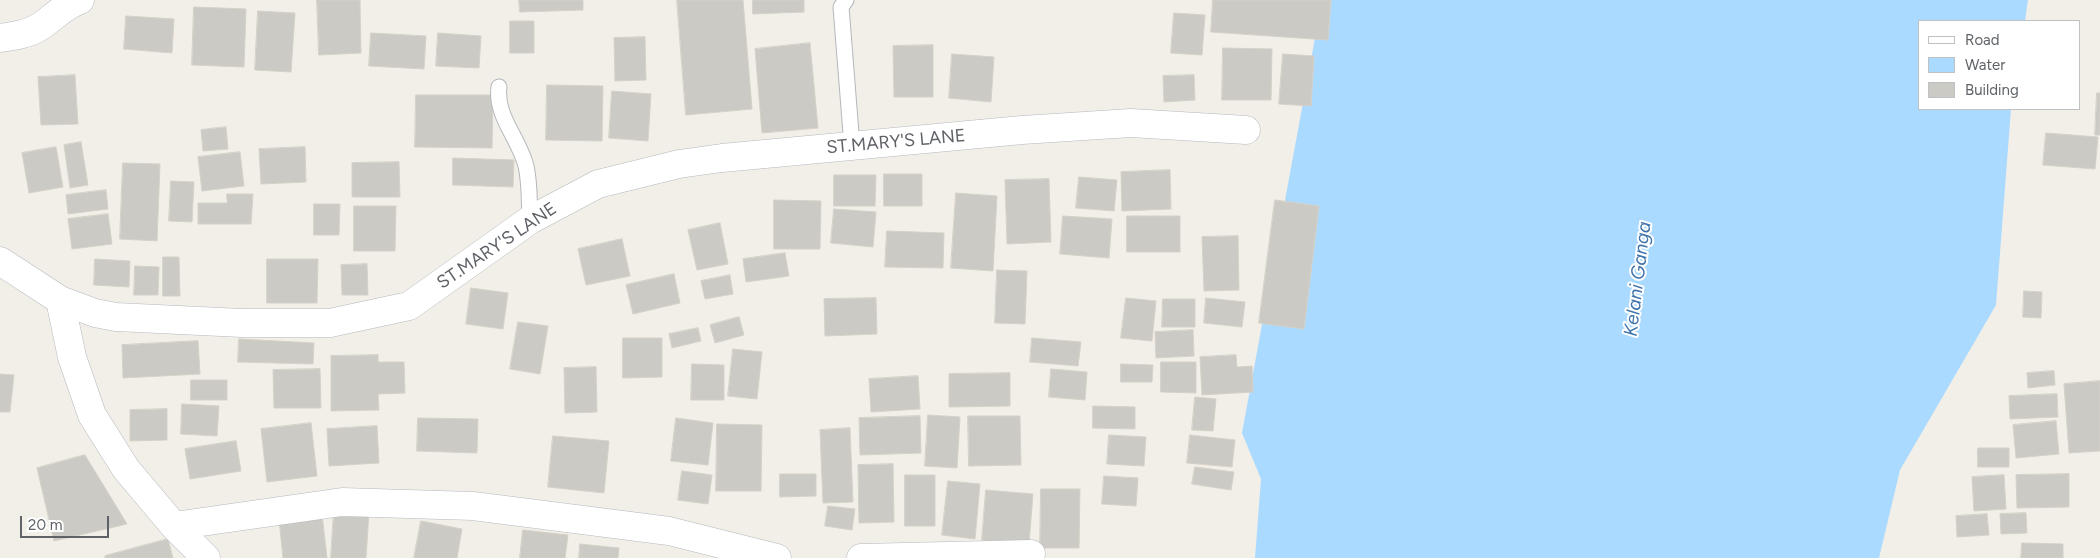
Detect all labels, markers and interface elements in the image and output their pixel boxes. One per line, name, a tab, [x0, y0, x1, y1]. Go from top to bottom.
legend	[1918, 20, 2080, 110]
text: Road	[1965, 31, 2000, 49]
text: Water	[1965, 56, 2005, 74]
text: Building	[1965, 81, 2019, 99]
street label: ST.MARY'S LANE	[826, 125, 966, 159]
street label: ST.MARY'S LANE	[433, 198, 561, 294]
water label: Kelani Ganga	[1620, 220, 1656, 338]
scale bar	[22, 506, 111, 538]
text: 20 m	[28, 516, 62, 534]

